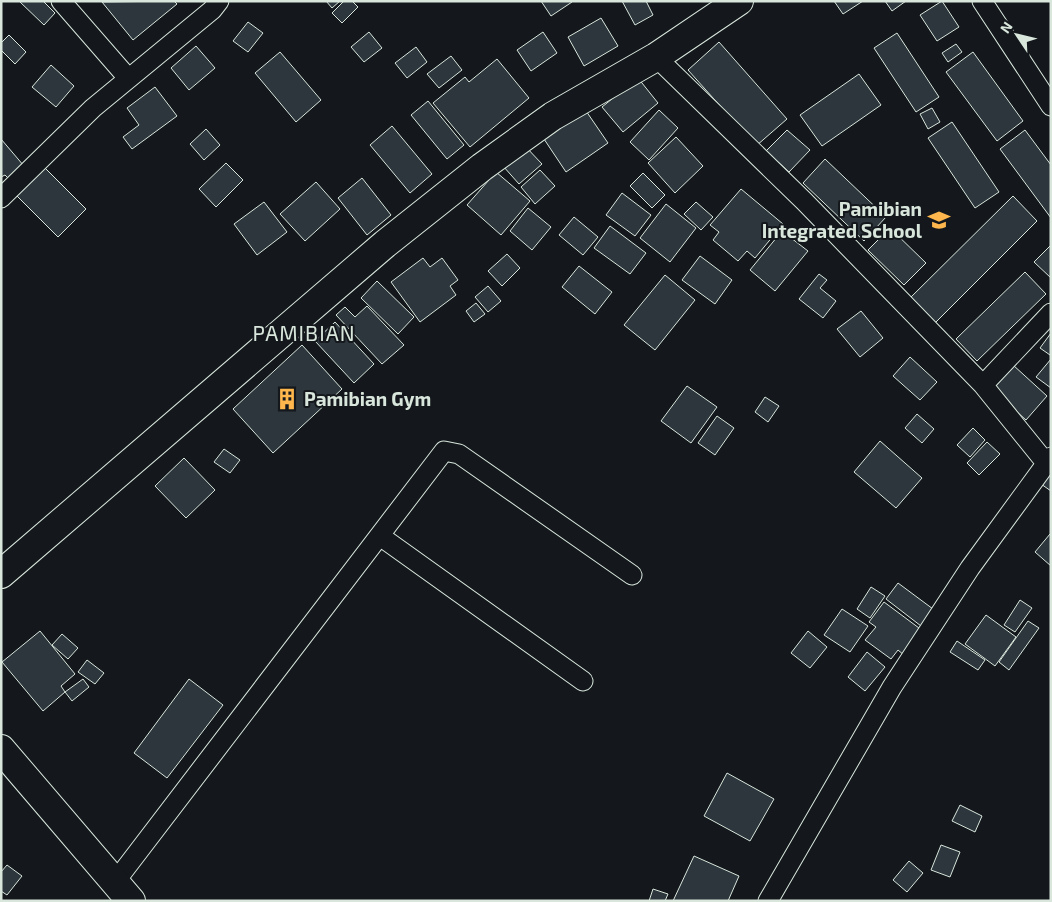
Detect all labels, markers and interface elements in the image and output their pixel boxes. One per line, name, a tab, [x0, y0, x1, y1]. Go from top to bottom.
north arrow	[992, 10, 1042, 60]
text: N	[996, 18, 1016, 36]
place label: Pamibian Integrated School	[762, 197, 923, 242]
school or university icon: Pamibian Integrated School	[926, 207, 952, 233]
district label: PAMIBIAN	[252, 320, 356, 345]
building icon: Pamibian Gym	[274, 386, 300, 412]
place label: Pamibian Gym	[304, 387, 431, 411]

